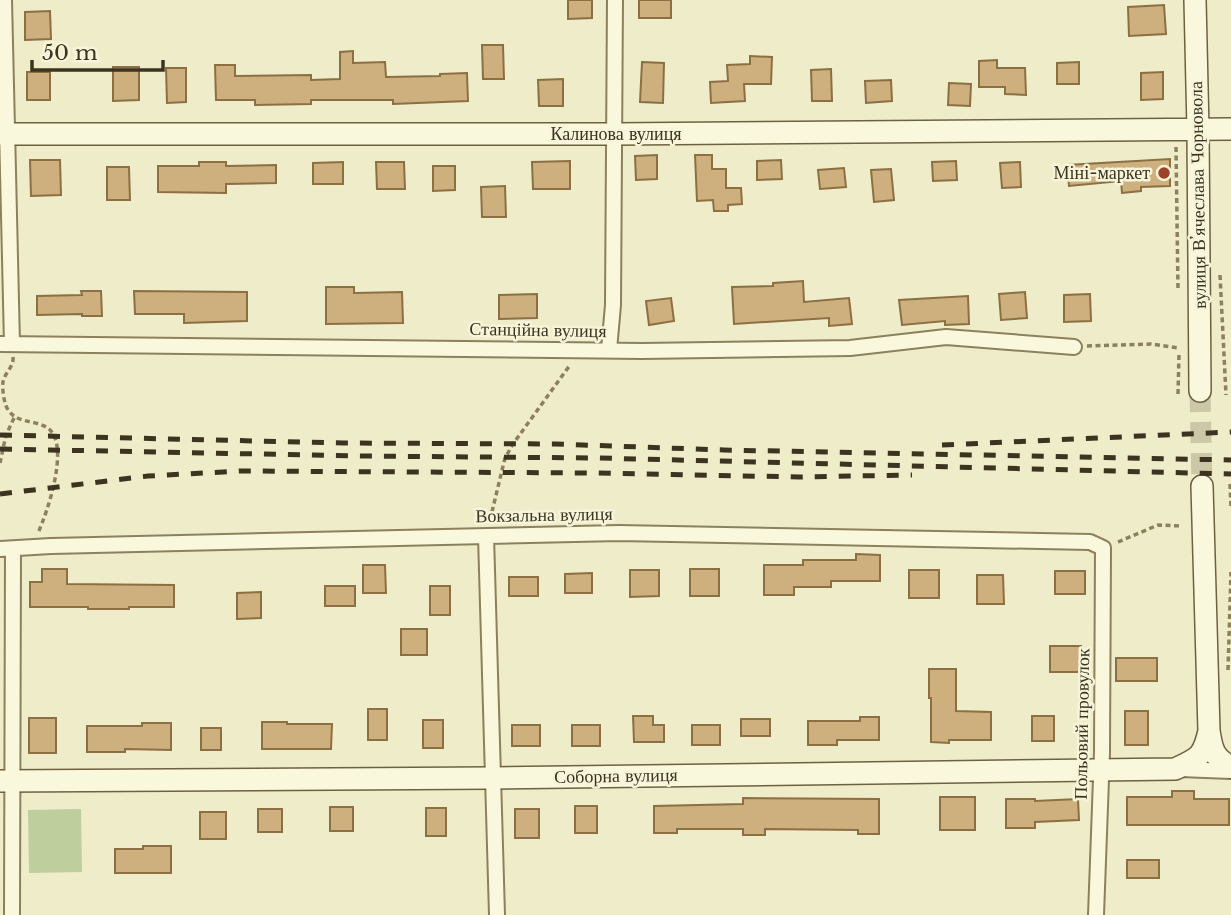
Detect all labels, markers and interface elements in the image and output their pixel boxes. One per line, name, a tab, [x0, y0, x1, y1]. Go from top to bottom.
scale bar	[32, 28, 163, 72]
text: 50 m	[42, 40, 98, 66]
street label: вулиця Вʼячеслава Чорновола	[1185, 81, 1211, 309]
street label: Калинова вулиця	[550, 123, 682, 145]
place label: Міні-маркет	[1054, 162, 1150, 184]
marker: Міні-маркет	[1156, 165, 1172, 181]
street label: Станційна вулиця	[469, 318, 607, 342]
street label: Вокзальна вулиця	[475, 503, 613, 527]
street label: Польовий провулок	[1070, 648, 1094, 800]
street label: Соборна вулиця	[554, 764, 678, 788]

